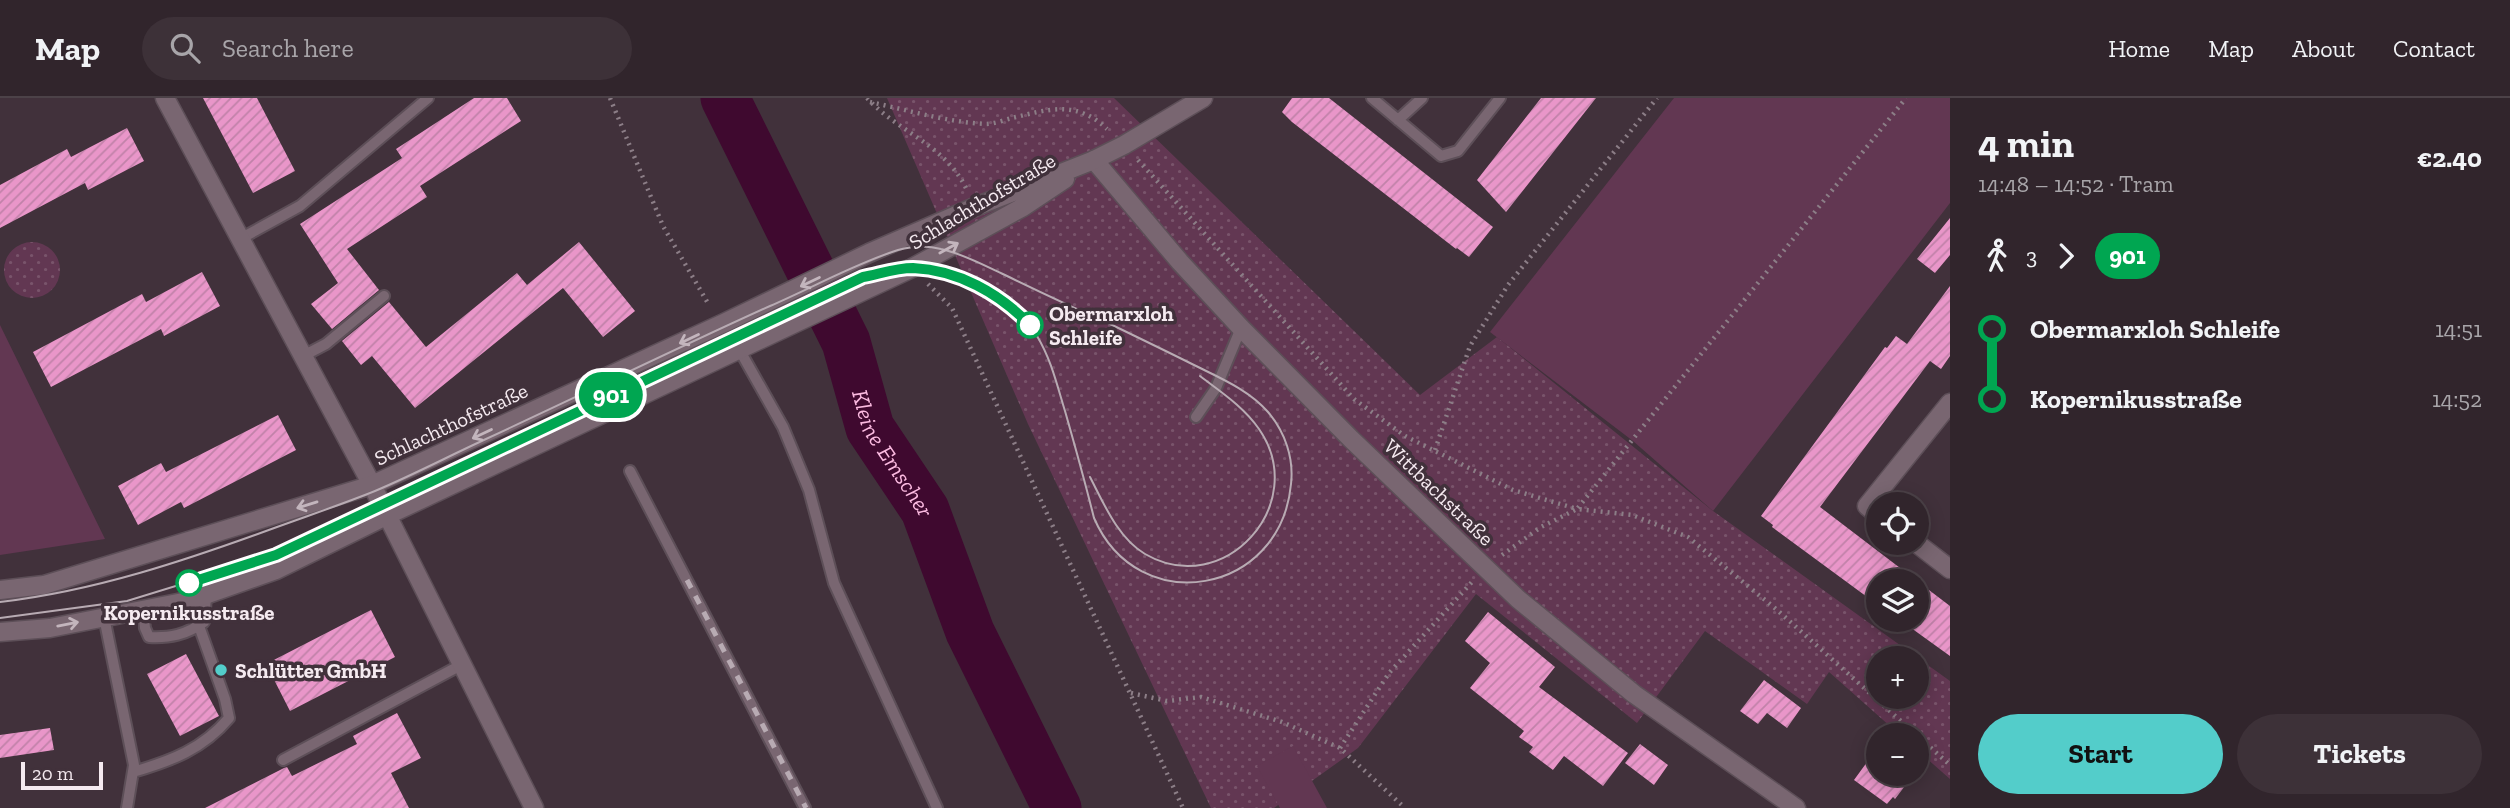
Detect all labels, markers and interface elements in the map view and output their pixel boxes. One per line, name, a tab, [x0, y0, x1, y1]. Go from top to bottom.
search box	[142, 17, 632, 80]
text: Map	[35, 29, 100, 68]
icon: search	[166, 29, 204, 67]
text: Search here	[222, 32, 354, 64]
text: Home	[2108, 34, 2170, 63]
text: Map	[2208, 34, 2254, 63]
text: About	[2292, 34, 2355, 63]
text: Contact	[2393, 34, 2475, 63]
text: 4 min	[1978, 121, 2074, 167]
text: €2.40	[2417, 142, 2482, 174]
street label: Schlachthofstraße	[904, 147, 1060, 255]
text: 14:48 – 14:52 · Tram	[1978, 170, 2174, 198]
icon: walk	[1978, 237, 2016, 275]
icon: forward	[2047, 237, 2085, 275]
one-way arrow	[938, 241, 959, 254]
text: 901	[2109, 241, 2146, 270]
text: 3	[2026, 242, 2037, 270]
one-way arrow	[800, 275, 821, 289]
place label: Obermarxloh Schleife	[1049, 301, 1174, 350]
marker: Obermarxloh Schleife	[1017, 312, 1043, 338]
text: Obermarxloh Schleife	[2030, 313, 2280, 345]
text: 14:51	[2435, 315, 2482, 343]
one-way arrow	[679, 333, 700, 347]
line badge: 901	[571, 372, 651, 418]
street label: Schlachthofstraße	[370, 377, 532, 470]
text: 901	[593, 380, 629, 409]
text: Kopernikusstraße	[2030, 383, 2242, 415]
text: 14:52	[2432, 385, 2482, 413]
water label: Kleine Emscher	[846, 386, 940, 520]
one-way arrow	[472, 428, 493, 442]
street label: Wittbachstraße	[1379, 433, 1499, 551]
map controls	[1866, 492, 1929, 786]
button: locate	[1866, 492, 1929, 555]
one-way arrow	[296, 499, 318, 512]
button: layers	[1866, 569, 1929, 632]
marker: Kopernikusstraße	[176, 570, 202, 596]
place label: Kopernikusstraße	[103, 600, 275, 625]
one-way arrow	[56, 617, 79, 631]
button: +	[1866, 646, 1929, 709]
place label: Schlütter GmbH	[235, 658, 387, 683]
marker: Schlütter GmbH	[213, 662, 229, 678]
button: Start	[1978, 714, 2223, 794]
button: Tickets	[2237, 714, 2482, 794]
button: −	[1866, 723, 1929, 786]
scale bar	[21, 759, 103, 791]
text: 20 m	[32, 762, 73, 785]

